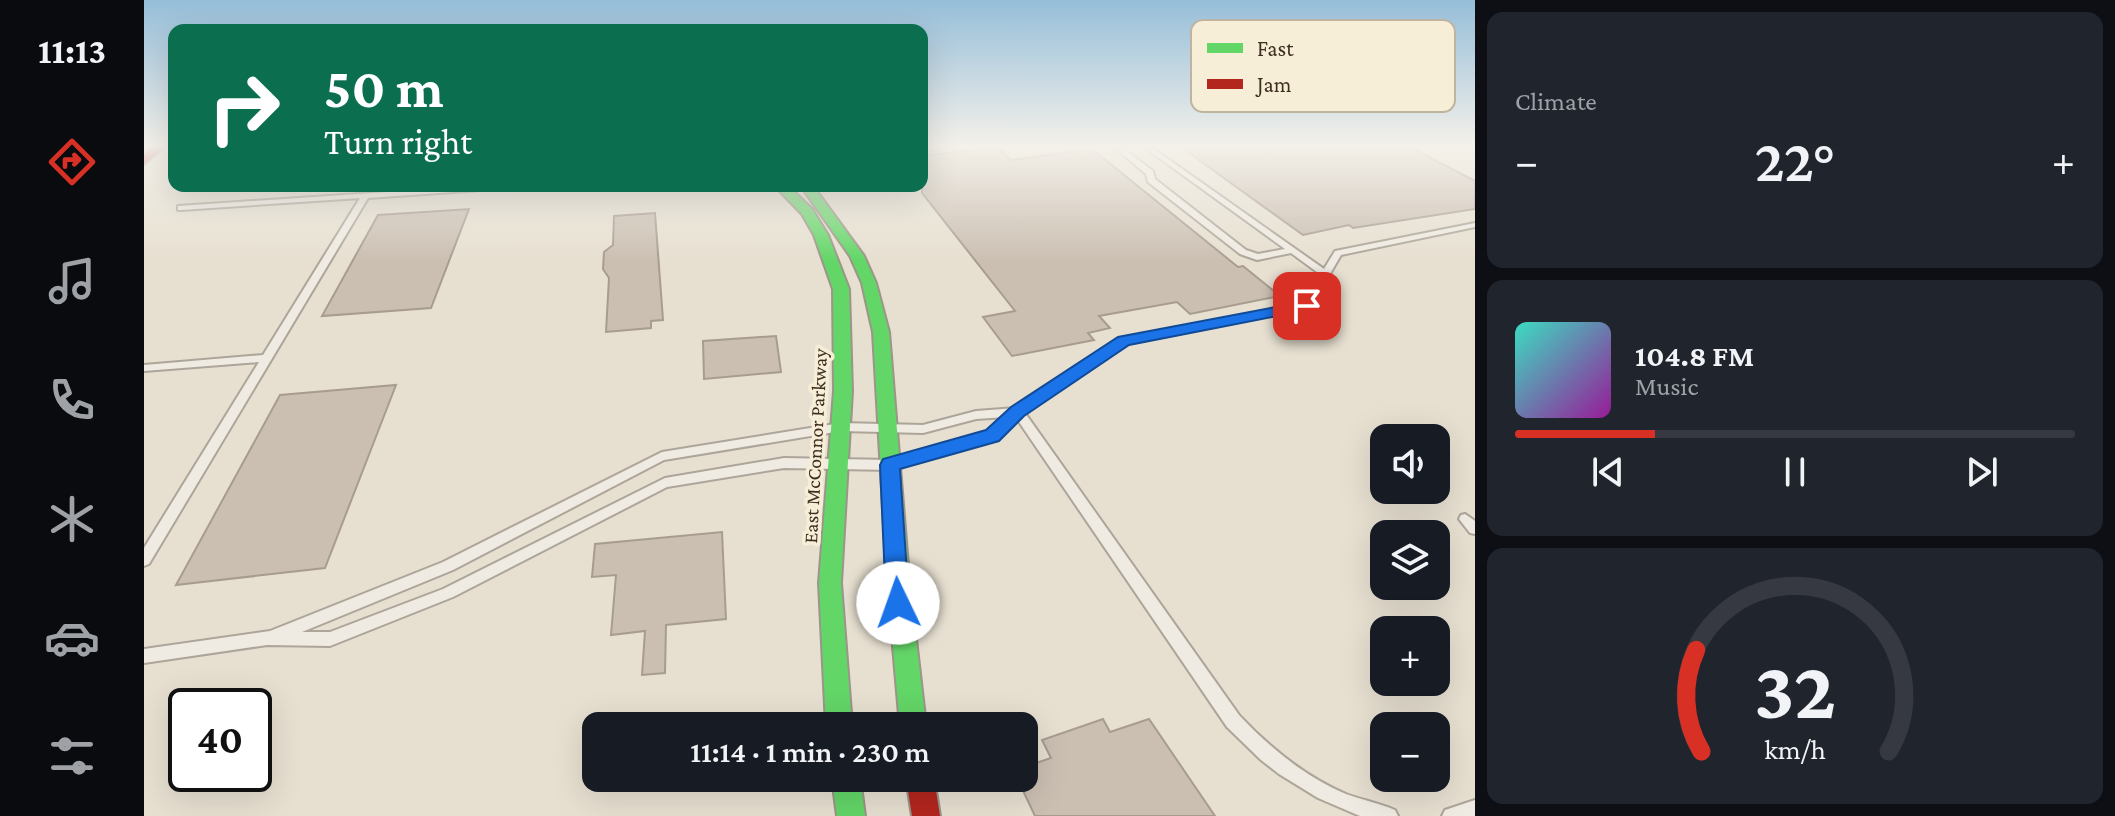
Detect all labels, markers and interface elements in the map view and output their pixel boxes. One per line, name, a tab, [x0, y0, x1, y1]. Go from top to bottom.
legend	[1191, 20, 1455, 112]
text: 11:13	[38, 31, 106, 71]
text: Fast	[1257, 36, 1294, 61]
icon: right	[192, 56, 296, 160]
text: 50 m	[324, 57, 444, 119]
text: Jam	[1255, 72, 1292, 97]
text: Climate	[1515, 87, 1597, 116]
text: Turn right	[324, 122, 472, 162]
text: 22°	[1755, 127, 1835, 194]
icon: directions	[44, 134, 100, 190]
text: −	[1515, 137, 1538, 185]
text: +	[2052, 137, 2075, 185]
icon: music	[44, 253, 100, 309]
pin	[1273, 272, 1341, 340]
icon: arrive	[1285, 284, 1329, 328]
text: 104.8 FM	[1635, 339, 1754, 372]
street label: East McConnor Parkway	[799, 347, 832, 544]
icon: phone	[44, 372, 100, 428]
text: Music	[1635, 372, 1698, 401]
map controls	[1370, 424, 1450, 792]
button: sound	[1370, 424, 1450, 504]
icon: previous	[1586, 450, 1630, 494]
icon: pause	[1773, 450, 1817, 494]
icon: next	[1960, 450, 2004, 494]
icon: climate	[44, 491, 100, 547]
button: layers	[1370, 520, 1450, 600]
position arrow	[856, 561, 940, 645]
icon: car	[44, 610, 100, 666]
button: +	[1370, 616, 1450, 696]
text: 32	[1754, 643, 1836, 736]
speed limit sign: 40	[168, 688, 272, 792]
button: −	[1370, 712, 1450, 792]
icon: filters	[44, 728, 100, 784]
text: km/h	[1764, 733, 1826, 765]
text: 11:14 · 1 min · 230 m	[690, 735, 930, 768]

